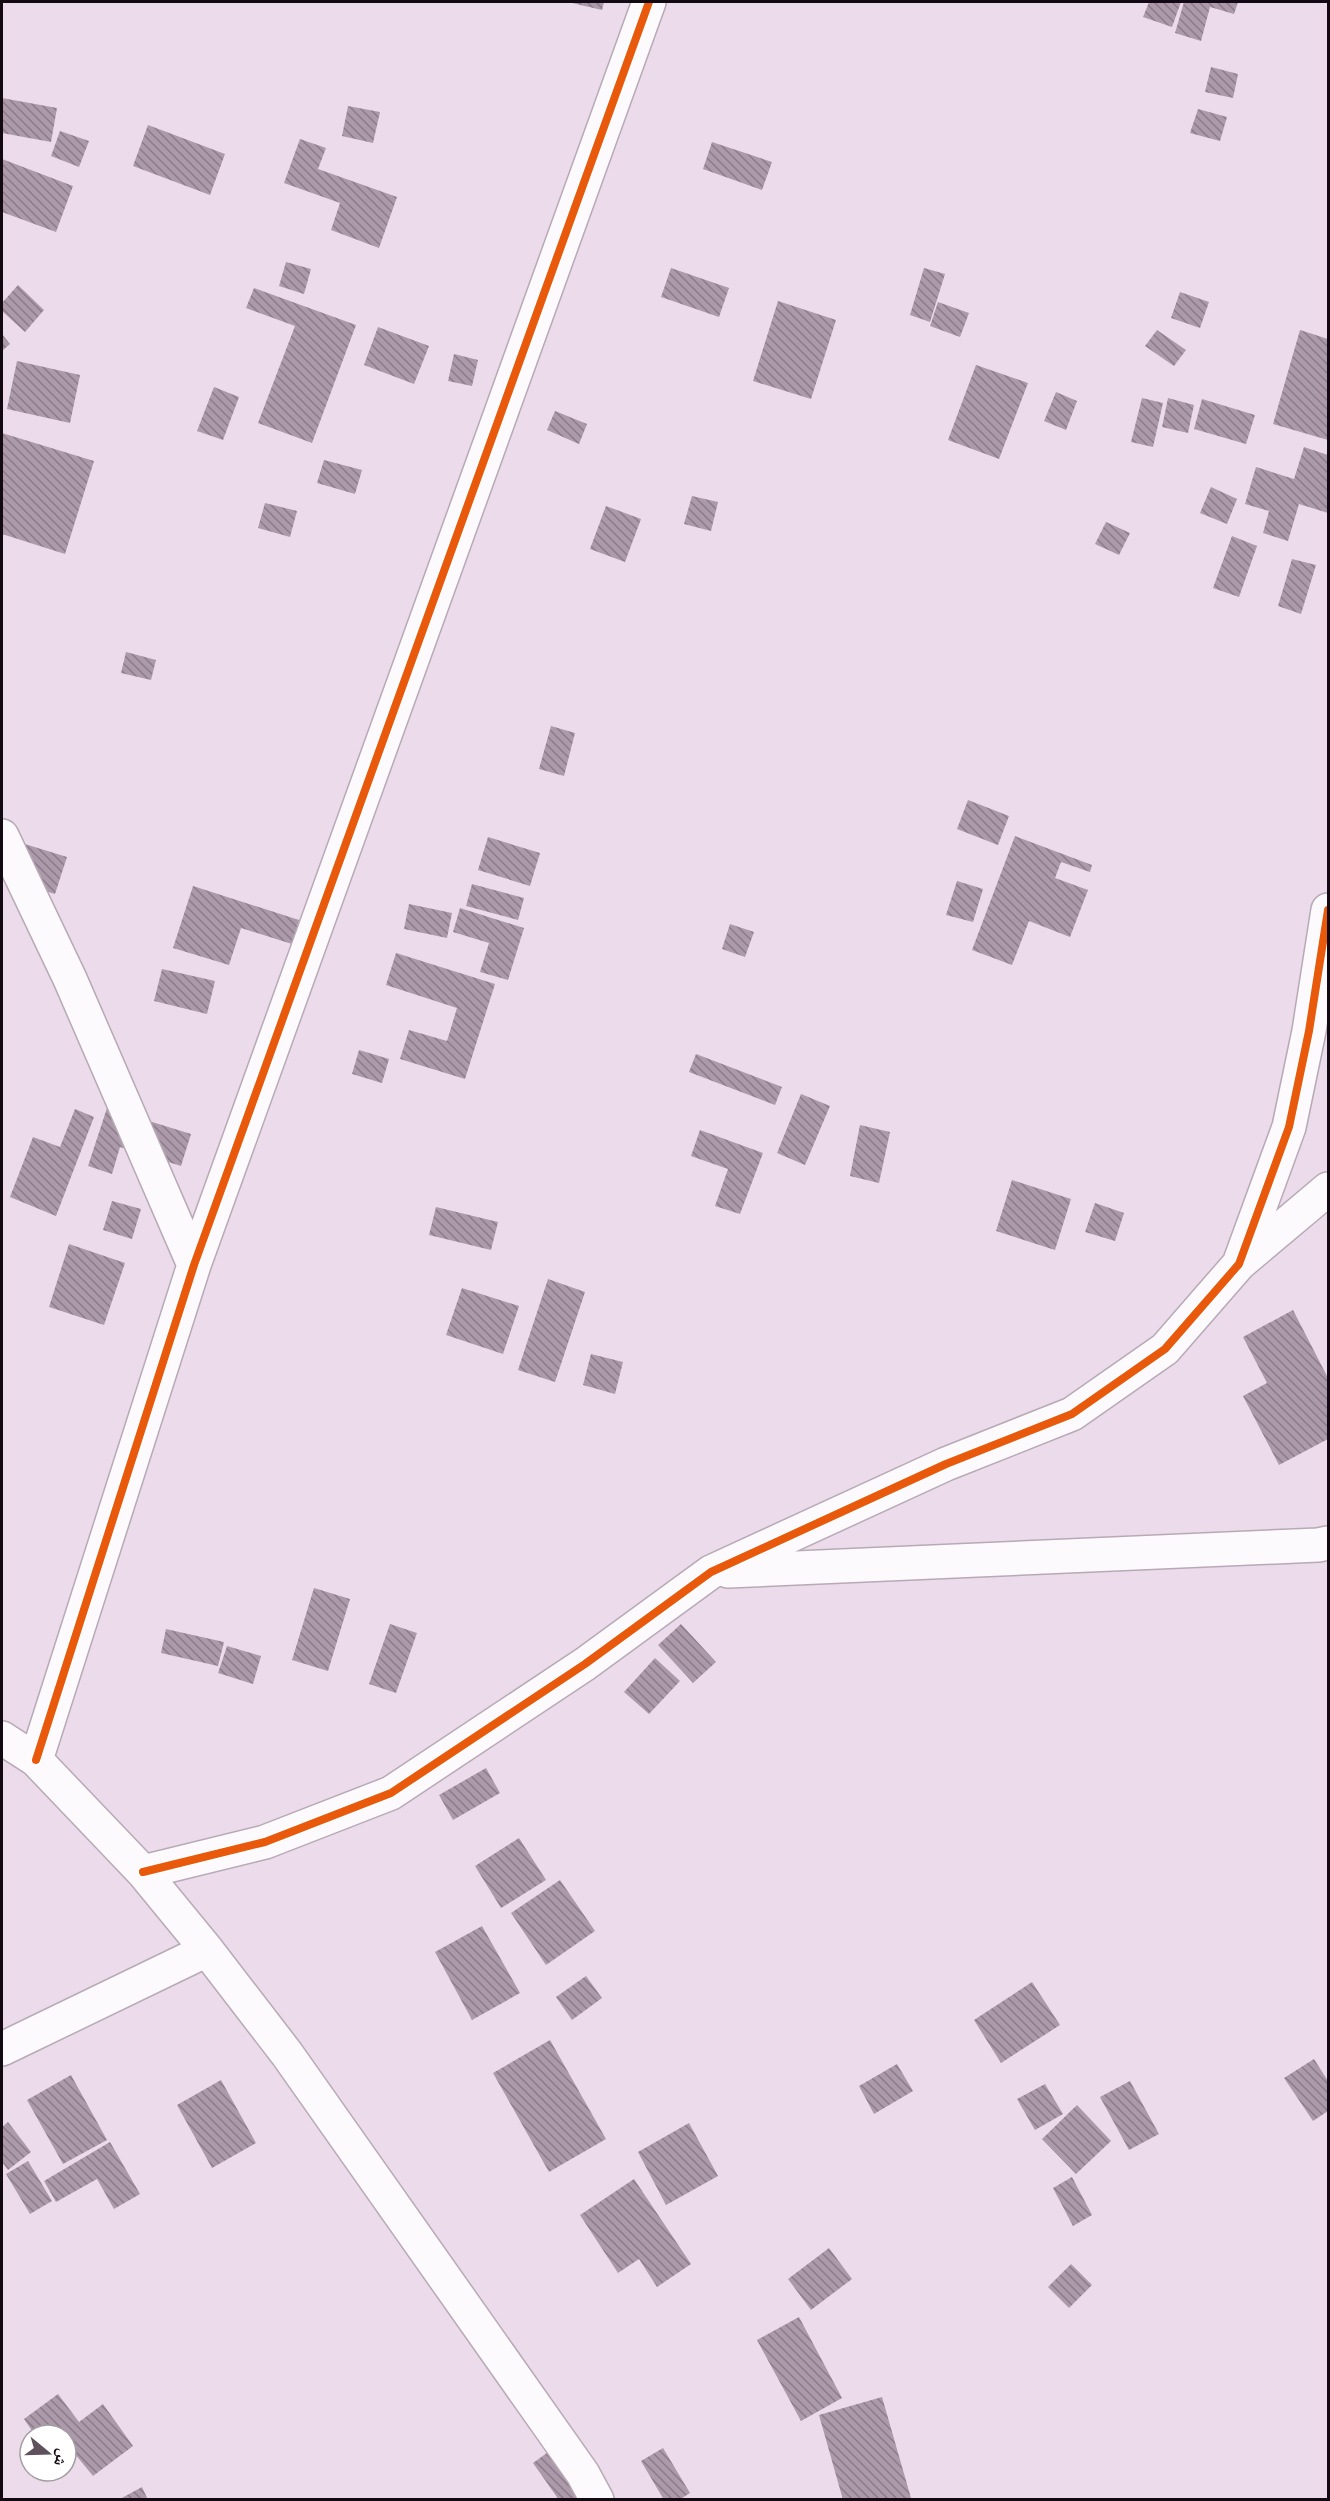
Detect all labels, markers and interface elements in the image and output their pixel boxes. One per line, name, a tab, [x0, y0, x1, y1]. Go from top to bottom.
north arrow	[18, 2423, 78, 2483]
text: ش	[50, 2447, 74, 2469]

